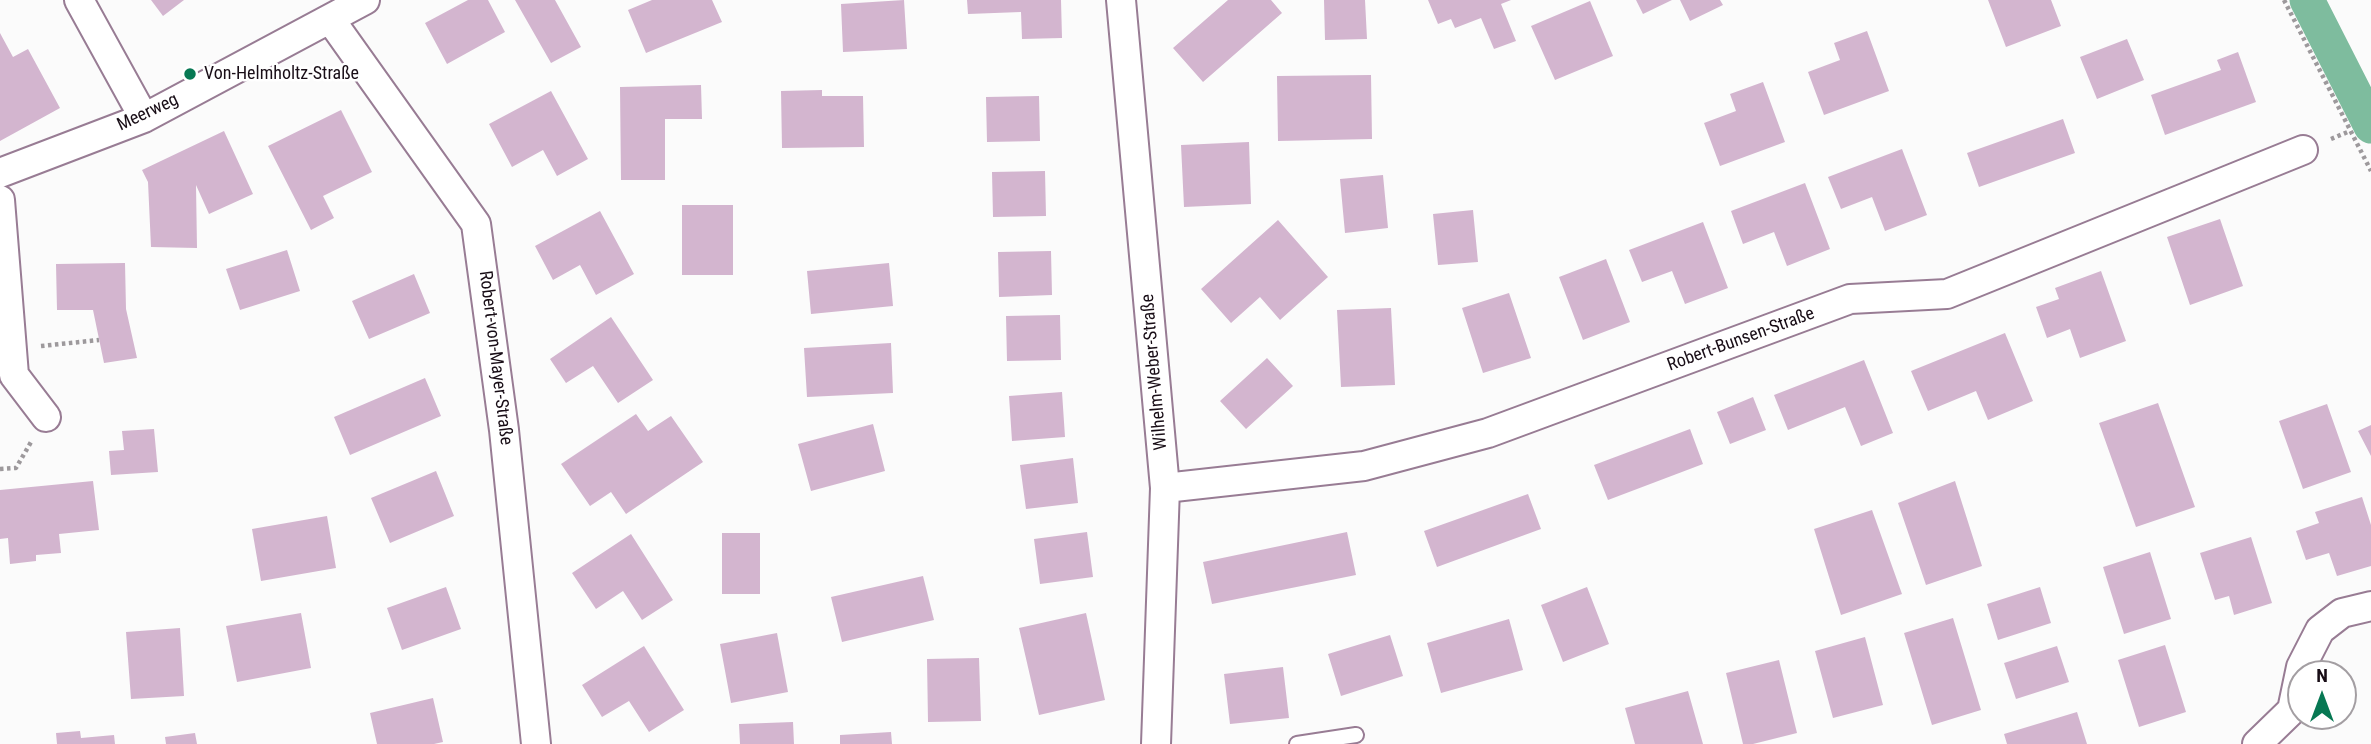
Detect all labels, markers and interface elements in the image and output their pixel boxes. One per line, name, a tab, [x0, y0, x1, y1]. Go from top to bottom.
place label: Von-Helmholtz-Straße	[204, 63, 359, 85]
marker: Von-Helmholtz-Straße	[182, 66, 198, 82]
street label: Meerweg	[114, 89, 182, 137]
street label: Robert-von-Mayer-Straße	[474, 270, 516, 446]
street label: Wilhelm-Weber-Straße	[1137, 293, 1173, 451]
street label: Robert-Bunsen-Straße	[1665, 303, 1817, 377]
north arrow	[2287, 660, 2357, 730]
text: N	[2316, 664, 2328, 687]

